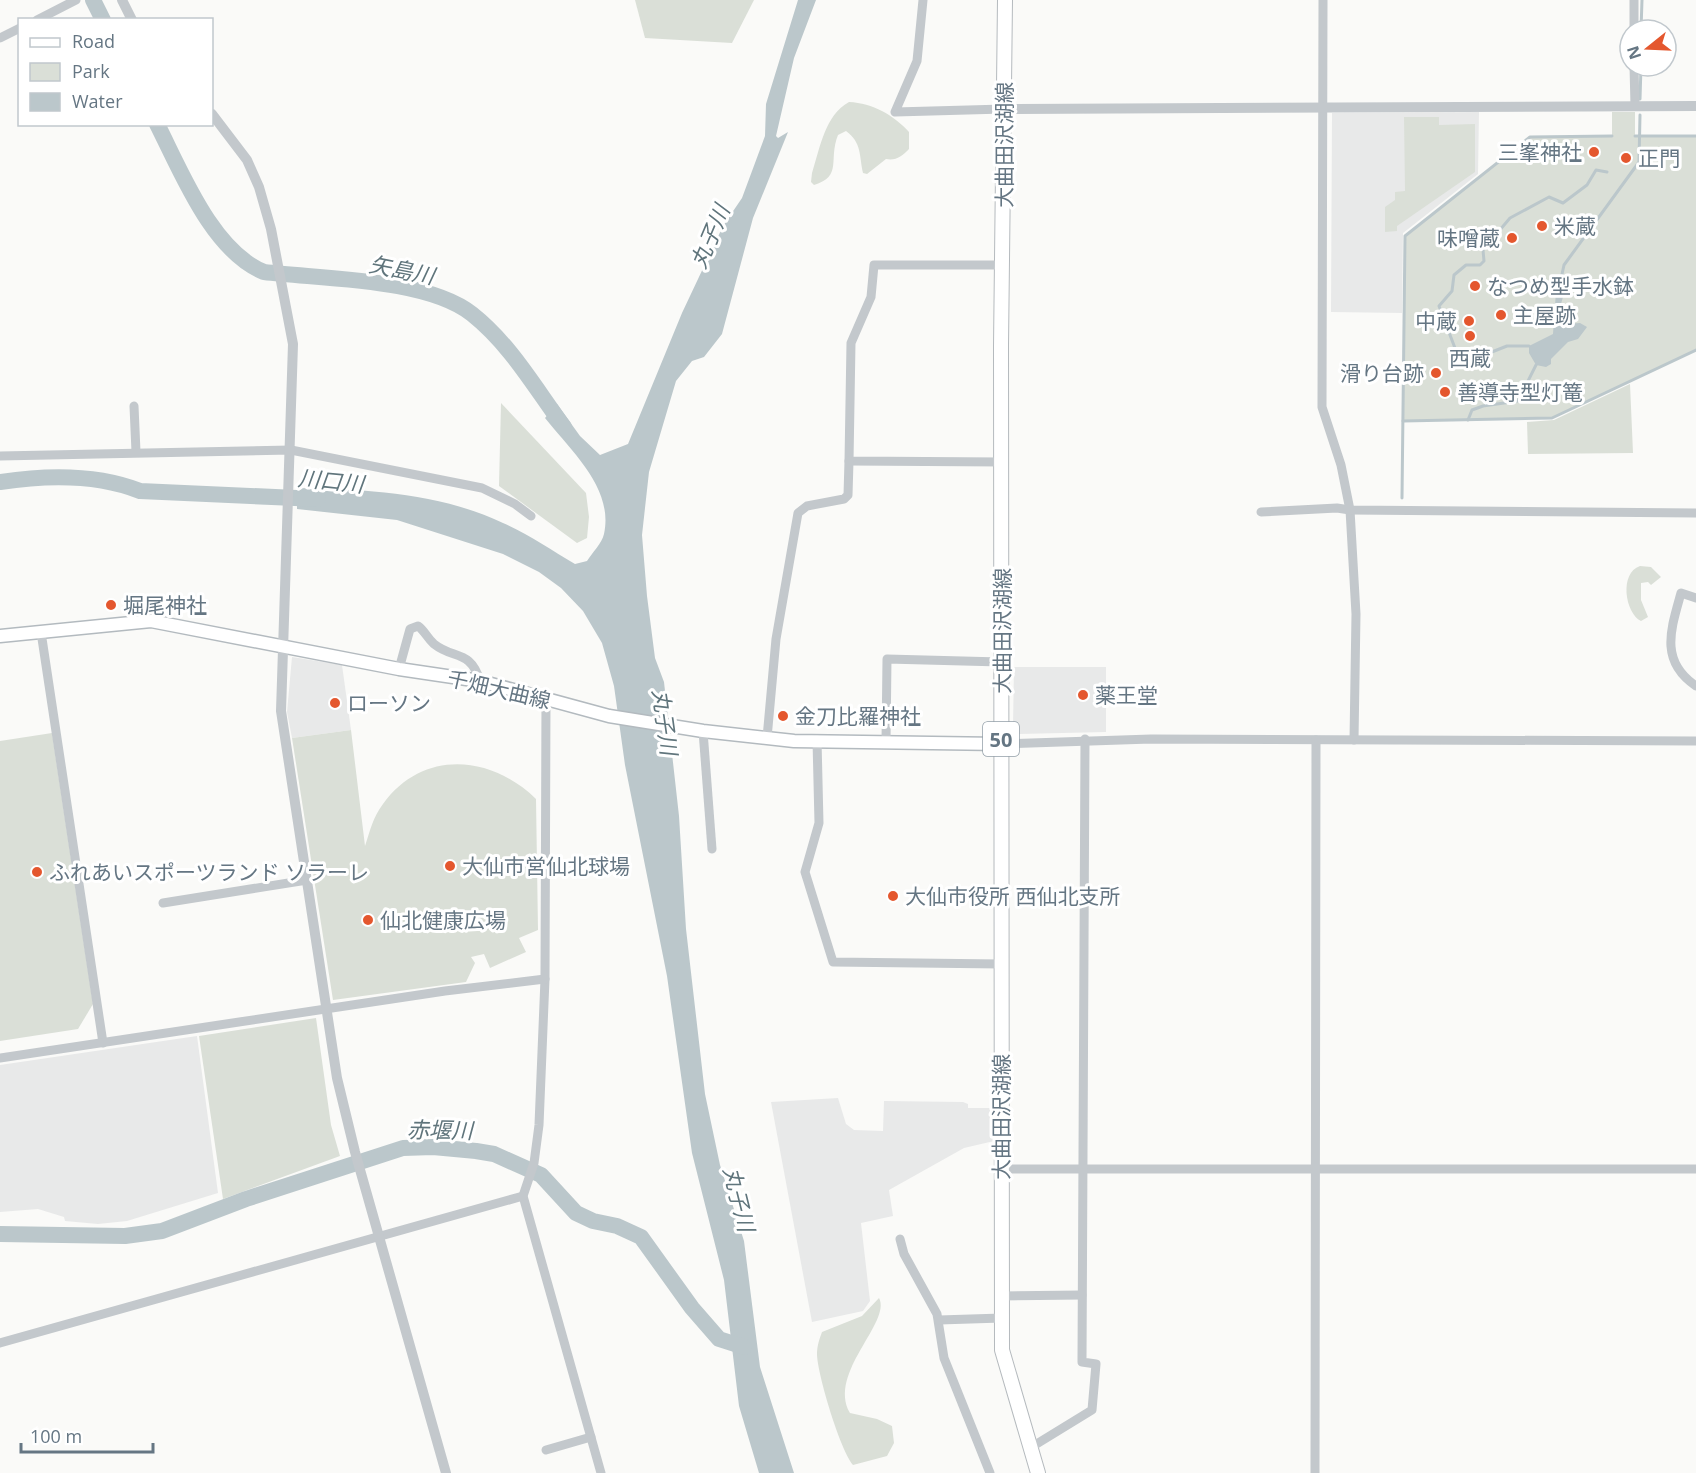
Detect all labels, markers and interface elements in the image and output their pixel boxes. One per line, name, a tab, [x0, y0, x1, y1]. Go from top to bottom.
legend	[18, 18, 213, 126]
north arrow	[1618, 18, 1678, 78]
text: Road	[72, 29, 115, 53]
text: N	[1621, 43, 1646, 62]
text: Park	[72, 59, 110, 83]
street label: 大曲田沢湖線	[990, 82, 1018, 208]
text: Water	[72, 89, 123, 113]
place label: 三峯神社	[1498, 138, 1582, 166]
place label: 正門	[1638, 144, 1680, 172]
marker: 三峯神社	[1587, 145, 1601, 159]
marker: 正門	[1619, 151, 1633, 165]
water label: 丸子川	[682, 198, 736, 272]
place label: 米蔵	[1554, 212, 1596, 240]
marker: 米蔵	[1535, 219, 1549, 233]
place label: 味噌蔵	[1437, 224, 1500, 252]
marker: 味噌蔵	[1505, 231, 1519, 245]
water label: 矢島川	[367, 248, 439, 290]
place label: なつめ型手水鉢	[1487, 272, 1634, 300]
marker: なつめ型手水鉢	[1468, 279, 1482, 293]
place label: 主屋跡	[1513, 301, 1576, 329]
place label: 中蔵	[1415, 307, 1457, 335]
marker: 主屋跡	[1494, 308, 1508, 322]
marker: 中蔵	[1462, 314, 1476, 328]
marker: 西蔵	[1463, 329, 1477, 343]
place label: 西蔵	[1449, 344, 1491, 372]
place label: 滑り台跡	[1340, 359, 1424, 387]
marker: 滑り台跡	[1429, 366, 1443, 380]
place label: 善導寺型灯篭	[1457, 378, 1583, 406]
marker: 善導寺型灯篭	[1438, 385, 1452, 399]
water label: 川口川	[297, 462, 367, 499]
street label: 大曲田沢湖線	[988, 568, 1016, 694]
place label: 堀尾神社	[123, 591, 207, 619]
marker: 堀尾神社	[104, 598, 118, 612]
street label: 千畑大曲線	[445, 664, 553, 714]
place label: 薬王堂	[1095, 681, 1158, 709]
water label: 丸子川	[647, 687, 686, 759]
marker: 薬王堂	[1076, 688, 1090, 702]
place label: ローソン	[347, 689, 431, 717]
marker: ローソン	[328, 696, 342, 710]
place label: 金刀比羅神社	[795, 702, 921, 730]
marker: 金刀比羅神社	[776, 709, 790, 723]
road number: 50	[983, 722, 1019, 756]
place label: 大仙市営仙北球場	[462, 852, 630, 880]
place label: ふれあいスポーツランド ソラーレ	[49, 858, 369, 886]
marker: 大仙市営仙北球場	[443, 859, 457, 873]
marker: ふれあいスポーツランド ソラーレ	[30, 865, 44, 879]
place label: 大仙市役所 西仙北支所	[905, 882, 1120, 910]
marker: 大仙市役所 西仙北支所	[886, 889, 900, 903]
place label: 仙北健康広場	[380, 906, 506, 934]
marker: 仙北健康広場	[361, 913, 375, 927]
street label: 大曲田沢湖線	[987, 1054, 1015, 1180]
water label: 赤堰川	[407, 1113, 475, 1145]
water label: 丸子川	[717, 1163, 763, 1237]
scale bar	[21, 1416, 153, 1454]
text: 100 m	[30, 1424, 82, 1448]

